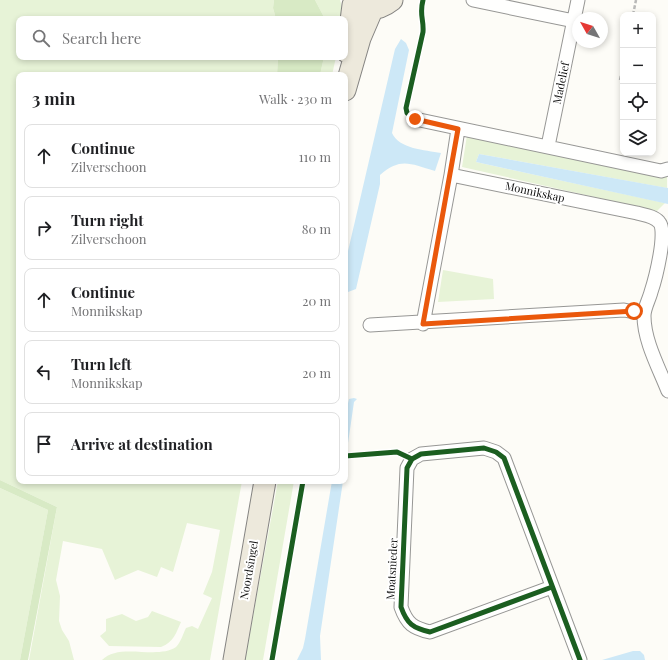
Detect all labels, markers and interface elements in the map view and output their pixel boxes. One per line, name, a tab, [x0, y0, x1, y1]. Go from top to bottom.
north arrow	[572, 12, 608, 48]
map controls	[620, 12, 656, 156]
button: +	[620, 12, 656, 48]
search box	[16, 16, 348, 60]
icon: search	[30, 27, 52, 49]
text: Search here	[62, 28, 141, 48]
button: −	[620, 48, 656, 84]
street label: Madelief	[549, 59, 573, 105]
button: locate	[620, 84, 656, 120]
text: 3 min	[32, 87, 75, 109]
text: Walk · 230 m	[259, 90, 332, 107]
route end	[406, 110, 424, 128]
button: layers	[620, 120, 656, 156]
text: Continue	[71, 138, 135, 158]
icon: ahead	[33, 145, 55, 167]
text: 110 m	[299, 148, 331, 165]
text: Zilverschoon	[71, 158, 147, 175]
street label: Monnikskap	[504, 178, 566, 205]
text: Turn right	[71, 210, 144, 230]
icon: right	[33, 217, 55, 239]
text: 80 m	[302, 220, 331, 237]
text: Zilverschoon	[71, 230, 147, 247]
text: Continue	[71, 282, 135, 302]
icon: ahead	[33, 289, 55, 311]
text: 20 m	[302, 292, 331, 309]
text: Monnikskap	[71, 302, 143, 319]
route start	[625, 302, 643, 320]
text: Turn left	[71, 354, 132, 374]
icon: left	[33, 361, 55, 383]
text: 20 m	[302, 364, 331, 381]
text: Monnikskap	[71, 374, 143, 391]
icon: arrive	[33, 433, 55, 455]
text: Arrive at destination	[71, 434, 213, 454]
street label: Moatsnieder	[382, 538, 401, 600]
street label: Noordsingel	[236, 539, 261, 601]

